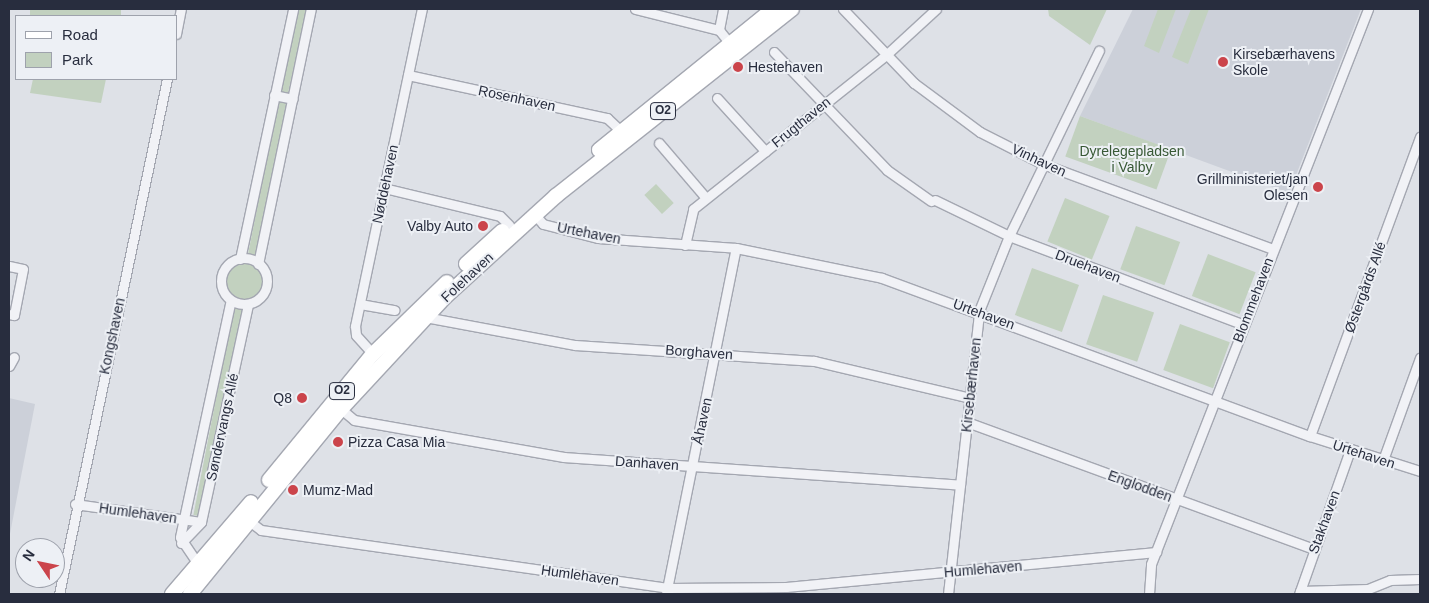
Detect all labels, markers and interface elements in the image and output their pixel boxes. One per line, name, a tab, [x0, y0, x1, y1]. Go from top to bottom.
legend	[15, 15, 178, 80]
text: Road	[62, 26, 98, 43]
place label: Kirsebærhavens Skole	[1233, 46, 1335, 78]
text: Park	[62, 51, 93, 68]
marker: Kirsebærhavens Skole	[1217, 56, 1229, 68]
place label: Hestehaven	[748, 59, 823, 75]
marker: Hestehaven	[732, 61, 744, 73]
street label: Rosenhaven	[477, 82, 557, 114]
street label: Frugthaven	[768, 93, 834, 151]
road number: O2	[649, 102, 677, 120]
street label: Vinhaven	[1009, 140, 1069, 180]
street label: Nøddehaven	[368, 143, 402, 225]
park label: Dyrelegepladsen i Valby	[1079, 143, 1185, 176]
place label: Grillministeriet/jan Olesen	[1197, 171, 1308, 203]
marker: Grillministeriet/jan Olesen	[1312, 181, 1324, 193]
place label: Valby Auto	[406, 218, 473, 234]
street label: Urtehaven	[556, 219, 622, 247]
marker: Valby Auto	[477, 220, 489, 232]
street label: Østergårds Allé	[1341, 239, 1389, 335]
street label: Druehaven	[1053, 246, 1123, 286]
street label: Folehaven	[437, 249, 497, 305]
street label: Blommehaven	[1229, 255, 1277, 345]
street label: Urtehaven	[951, 295, 1017, 333]
street label: Kongshaven	[96, 296, 128, 376]
street label: Kirsebærhaven	[958, 337, 984, 433]
street label: Borghaven	[665, 341, 733, 363]
street label: Søndervangs Allé	[202, 371, 242, 483]
road number: O2	[328, 382, 356, 401]
place label: Q8	[273, 390, 292, 406]
marker: Q8	[296, 392, 308, 404]
street label: Åhaven	[689, 396, 715, 446]
place label: Pizza Casa Mia	[348, 434, 445, 450]
marker: Pizza Casa Mia	[332, 436, 344, 448]
street label: Urtehaven	[1331, 436, 1397, 472]
street label: Danhaven	[615, 452, 679, 474]
street label: Englodden	[1106, 467, 1174, 505]
place label: Mumz-Mad	[303, 482, 373, 498]
marker: Mumz-Mad	[287, 484, 299, 496]
street label: Stakhaven	[1305, 488, 1343, 556]
street label: Humlehaven	[98, 499, 178, 527]
north arrow	[15, 538, 65, 588]
text: N	[19, 547, 38, 564]
street label: Humlehaven	[943, 557, 1023, 581]
street label: Humlehaven	[540, 561, 620, 589]

